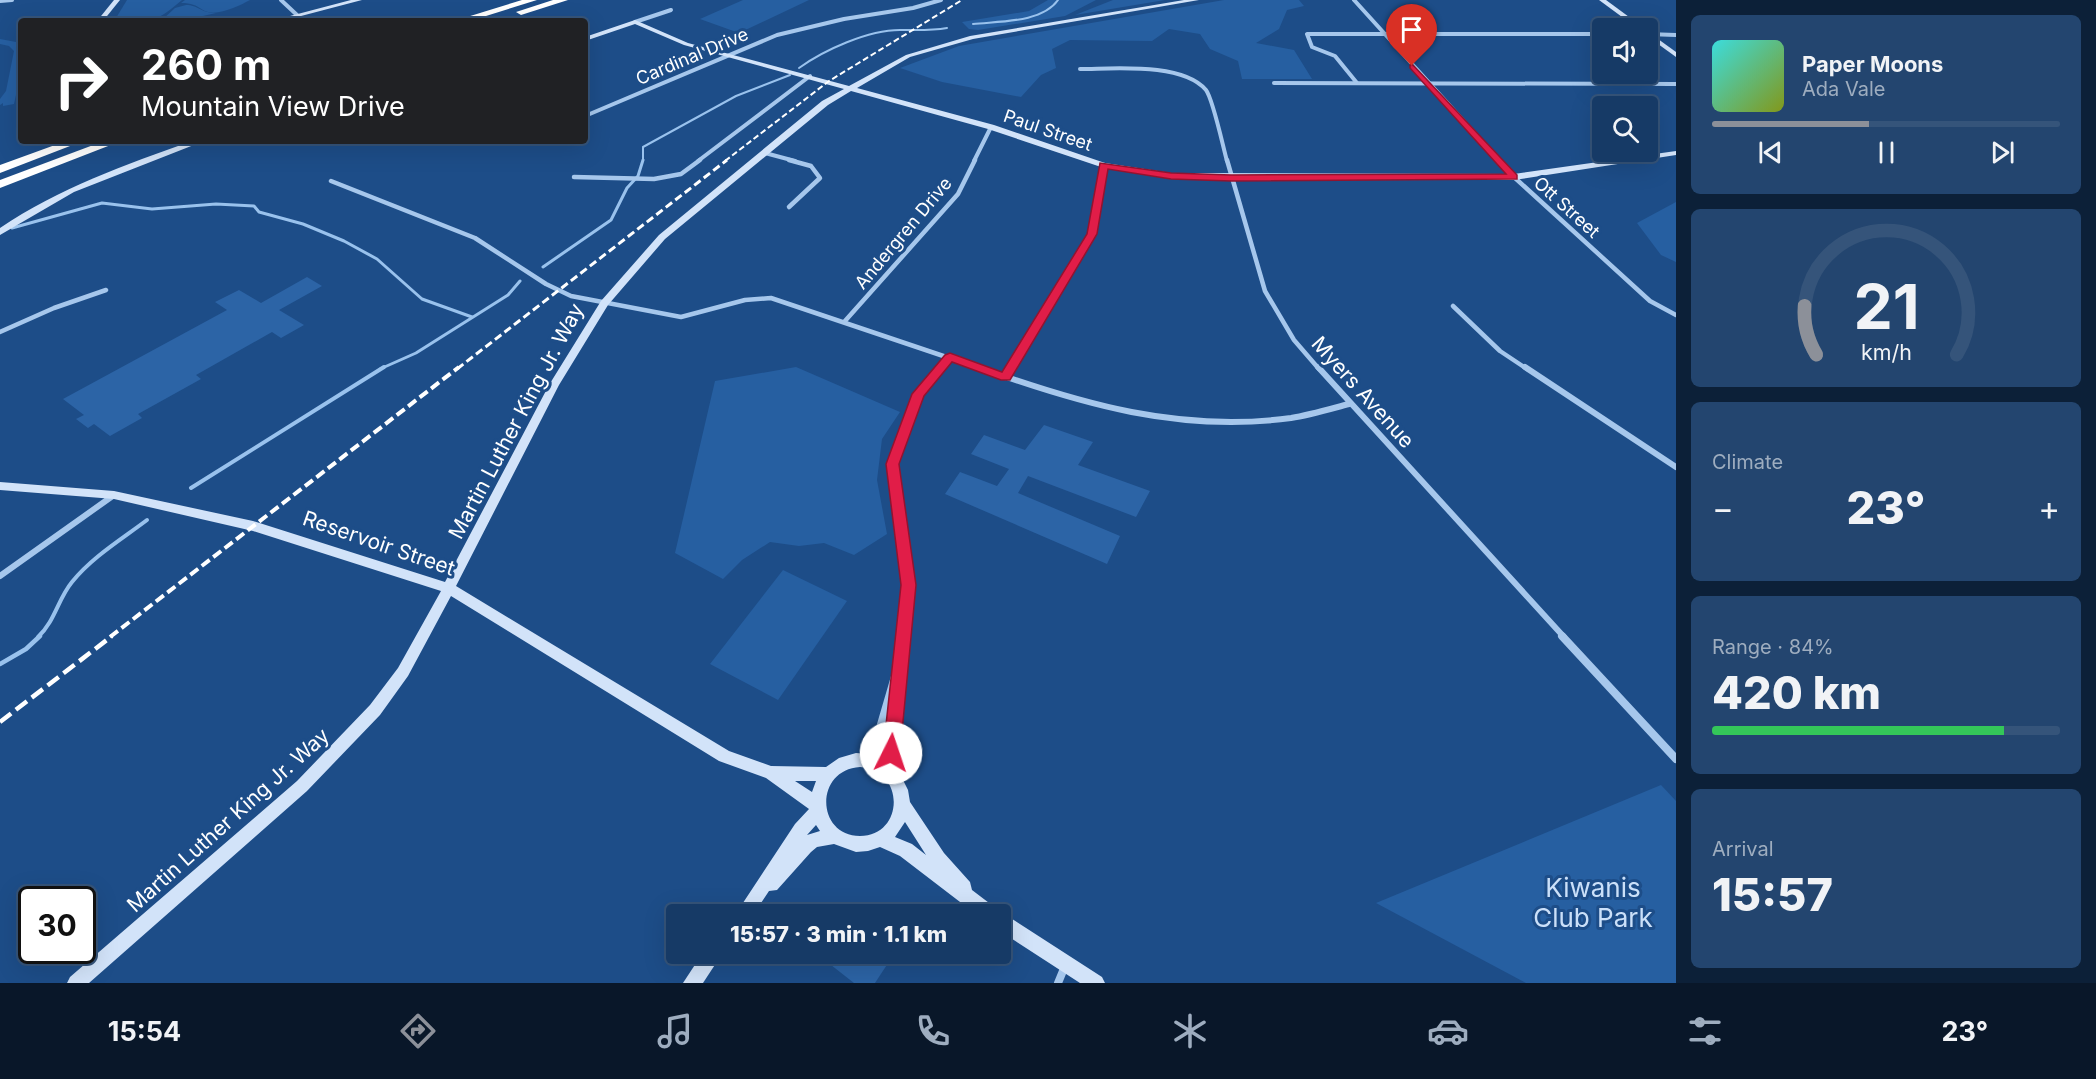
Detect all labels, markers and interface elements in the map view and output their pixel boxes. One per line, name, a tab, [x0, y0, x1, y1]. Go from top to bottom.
pin	[1386, 4, 1437, 66]
icon: arrive	[1395, 13, 1428, 46]
map controls	[1592, 18, 1658, 162]
button: sound	[1592, 18, 1658, 84]
street label: Cardinal Drive	[633, 23, 751, 89]
text: 260 m	[141, 39, 271, 90]
icon: right	[42, 42, 120, 120]
text: Paper Moons	[1802, 51, 1943, 77]
text: Ada Vale	[1802, 77, 1885, 101]
text: Mountain View Drive	[141, 90, 405, 123]
button: search	[1592, 96, 1658, 162]
street label: Paul Street	[1001, 105, 1095, 155]
icon: previous	[1754, 136, 1787, 169]
icon: pause	[1870, 136, 1903, 169]
icon: next	[1986, 136, 2019, 169]
street label: Ott Street	[1530, 172, 1604, 242]
street label: Andergren Drive	[850, 173, 956, 293]
text: 21	[1853, 269, 1919, 344]
street label: Martin Luther King Jr. Way	[443, 299, 589, 543]
street label: Myers Avenue	[1306, 331, 1420, 453]
text: km/h	[1861, 339, 1911, 365]
text: Climate	[1712, 450, 1783, 474]
text: 23°	[1847, 480, 1925, 535]
text: −	[1712, 488, 1734, 528]
text: +	[2038, 488, 2060, 528]
street label: Reservoir Street	[300, 505, 458, 581]
text: Range · 84%	[1712, 635, 1834, 659]
text: 420 km	[1712, 665, 1881, 720]
position arrow	[859, 721, 923, 785]
street label: Martin Luther King Jr. Way	[122, 723, 334, 917]
text: Arrival	[1712, 837, 1774, 861]
text: 15:57	[1712, 867, 1833, 922]
park label: Kiwanis Club Park	[1533, 872, 1653, 933]
speed limit sign: 30	[18, 886, 96, 964]
text: 15:57 · 3 min · 1.1 km	[730, 921, 947, 947]
icon: directions	[397, 1010, 439, 1052]
icon: music	[654, 1010, 696, 1052]
icon: phone	[912, 1010, 954, 1052]
icon: climate	[1169, 1010, 1211, 1052]
icon: car	[1427, 1010, 1469, 1052]
icon: filters	[1684, 1010, 1726, 1052]
text: 15:54	[108, 1015, 181, 1048]
text: 23°	[1942, 1015, 1988, 1048]

